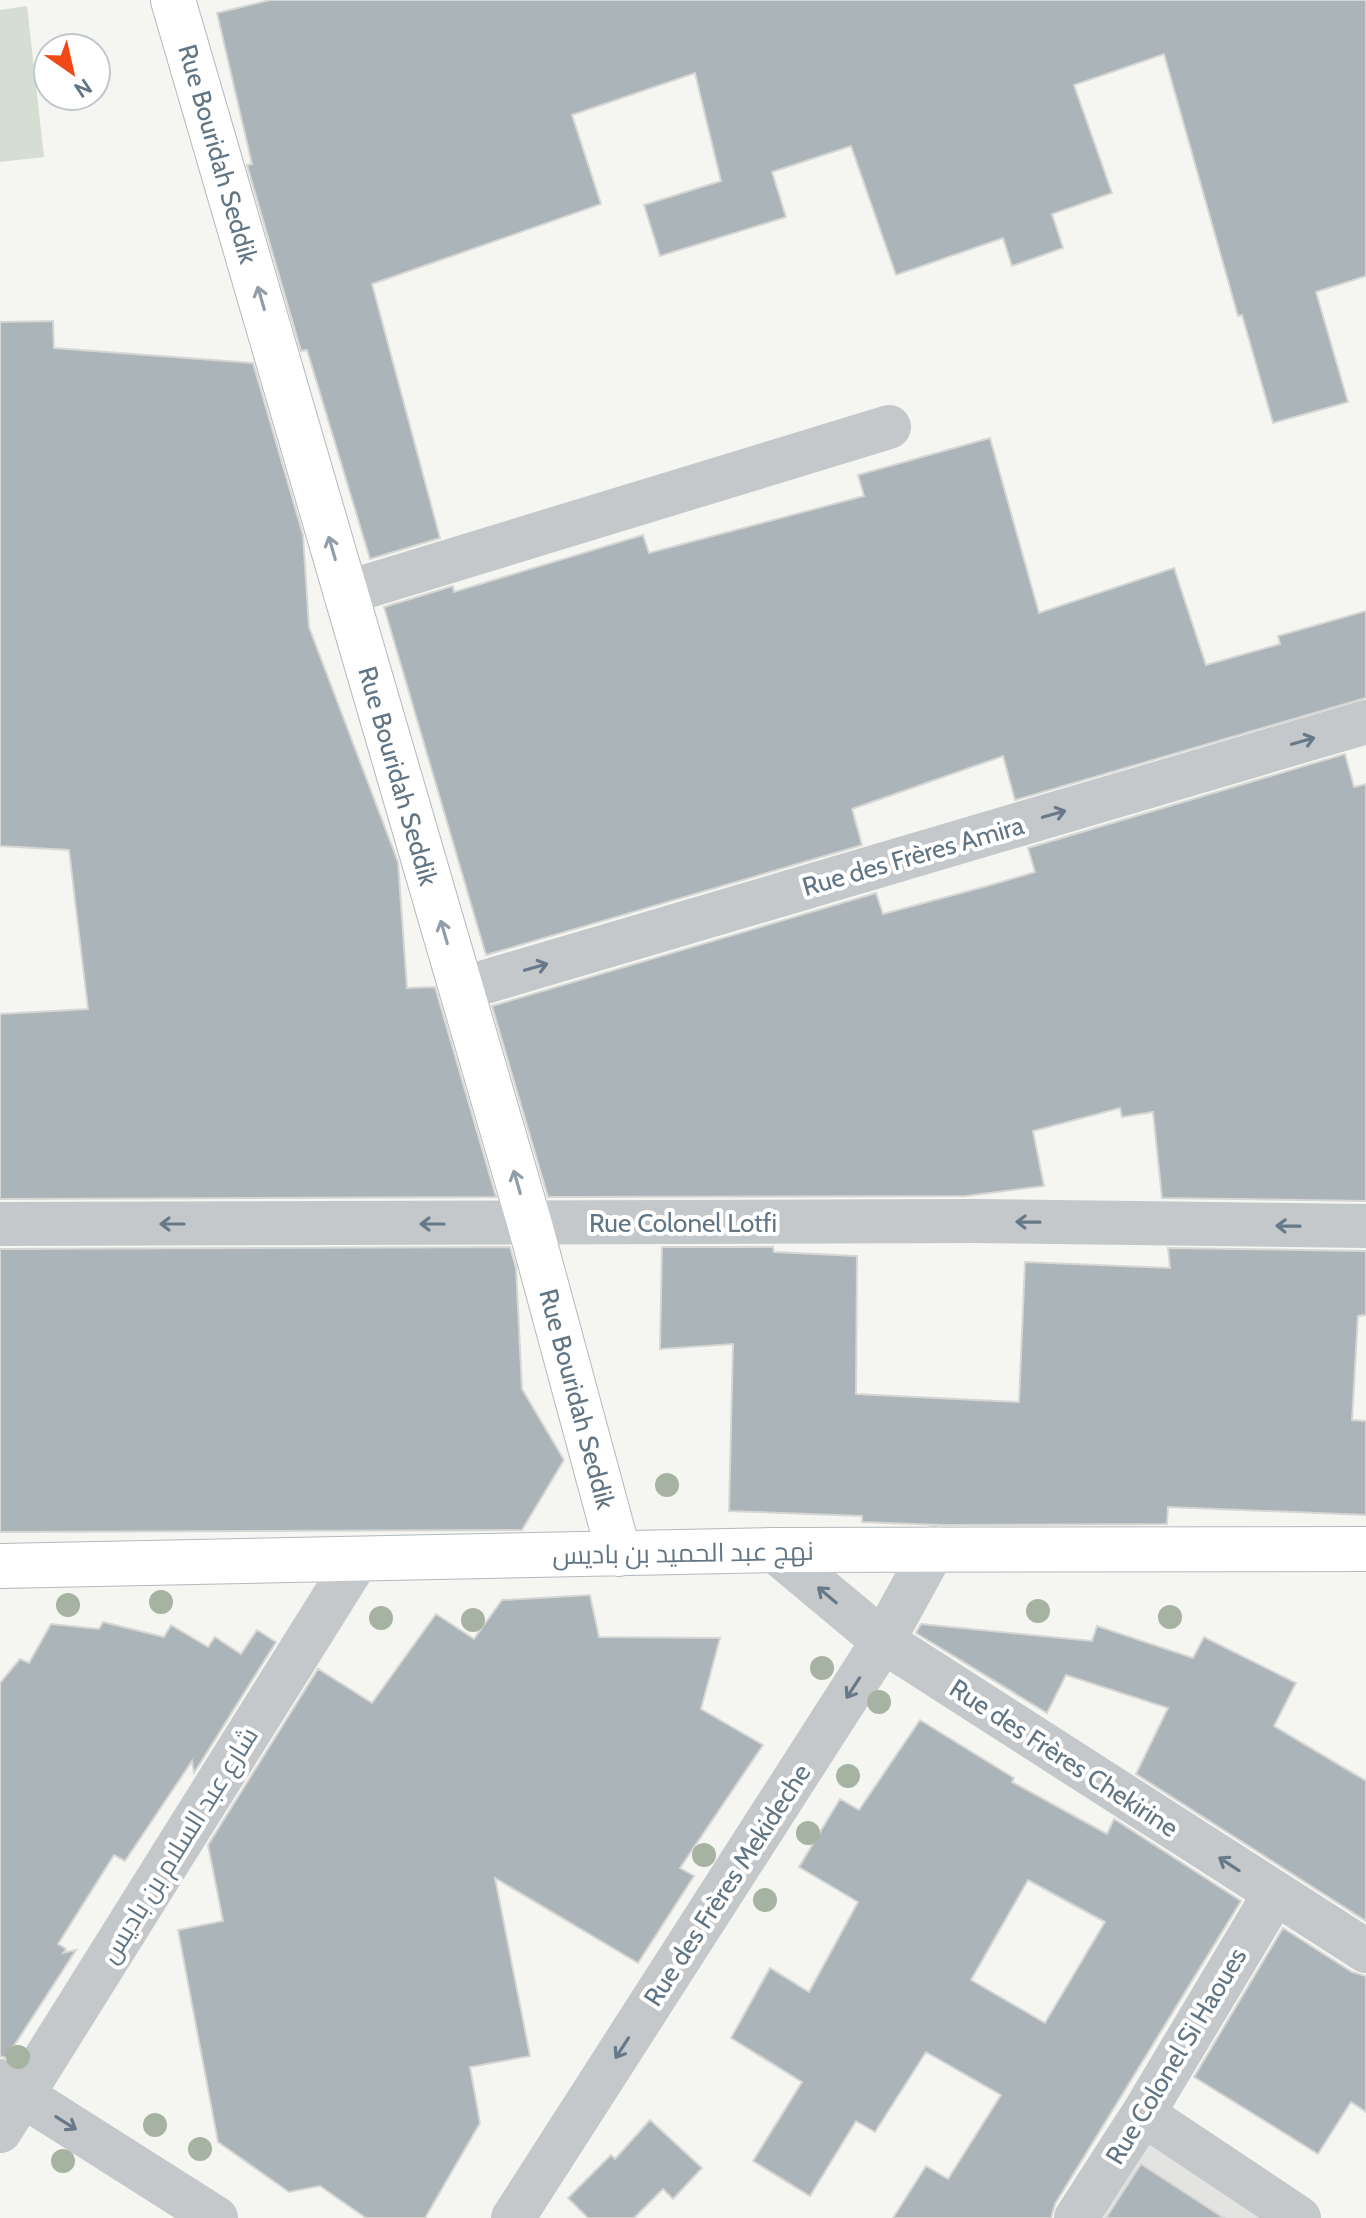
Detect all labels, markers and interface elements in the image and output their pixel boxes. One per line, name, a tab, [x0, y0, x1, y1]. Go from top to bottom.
north arrow	[32, 32, 112, 112]
street label: Rue Bouridah Seddik	[171, 41, 265, 268]
text: N	[69, 73, 97, 104]
one-way arrow	[252, 286, 267, 312]
one-way arrow	[324, 536, 339, 562]
street label: Rue Bouridah Seddik	[351, 663, 445, 890]
one-way arrow	[1290, 733, 1315, 747]
one-way arrow	[1040, 806, 1066, 821]
street label: Rue des Frères Amira	[799, 809, 1028, 903]
one-way arrow	[436, 920, 451, 946]
one-way arrow	[522, 959, 548, 974]
one-way arrow	[509, 1169, 524, 1195]
street label: Rue Colonel Lotfi	[589, 1207, 777, 1239]
one-way arrow	[1015, 1214, 1042, 1230]
one-way arrow	[159, 1216, 186, 1232]
one-way arrow	[419, 1217, 446, 1232]
one-way arrow	[1275, 1218, 1302, 1233]
street label: Rue Bouridah Seddik	[532, 1285, 622, 1513]
street label: نهج عبد الحميد بن باديس	[552, 1535, 814, 1572]
one-way arrow	[818, 1586, 838, 1604]
street label: Rue des Frères Chekirine	[944, 1672, 1184, 1844]
one-way arrow	[844, 1676, 860, 1699]
street label: شارع عبد السلام بن باديس	[93, 1721, 266, 1970]
street label: Rue des Frères Mekideche	[637, 1758, 817, 2012]
one-way arrow	[1218, 1855, 1241, 1871]
street label: Rue Colonel Si Haoues	[1099, 1942, 1253, 2170]
one-way arrow	[614, 2036, 630, 2059]
one-way arrow	[54, 2115, 77, 2131]

